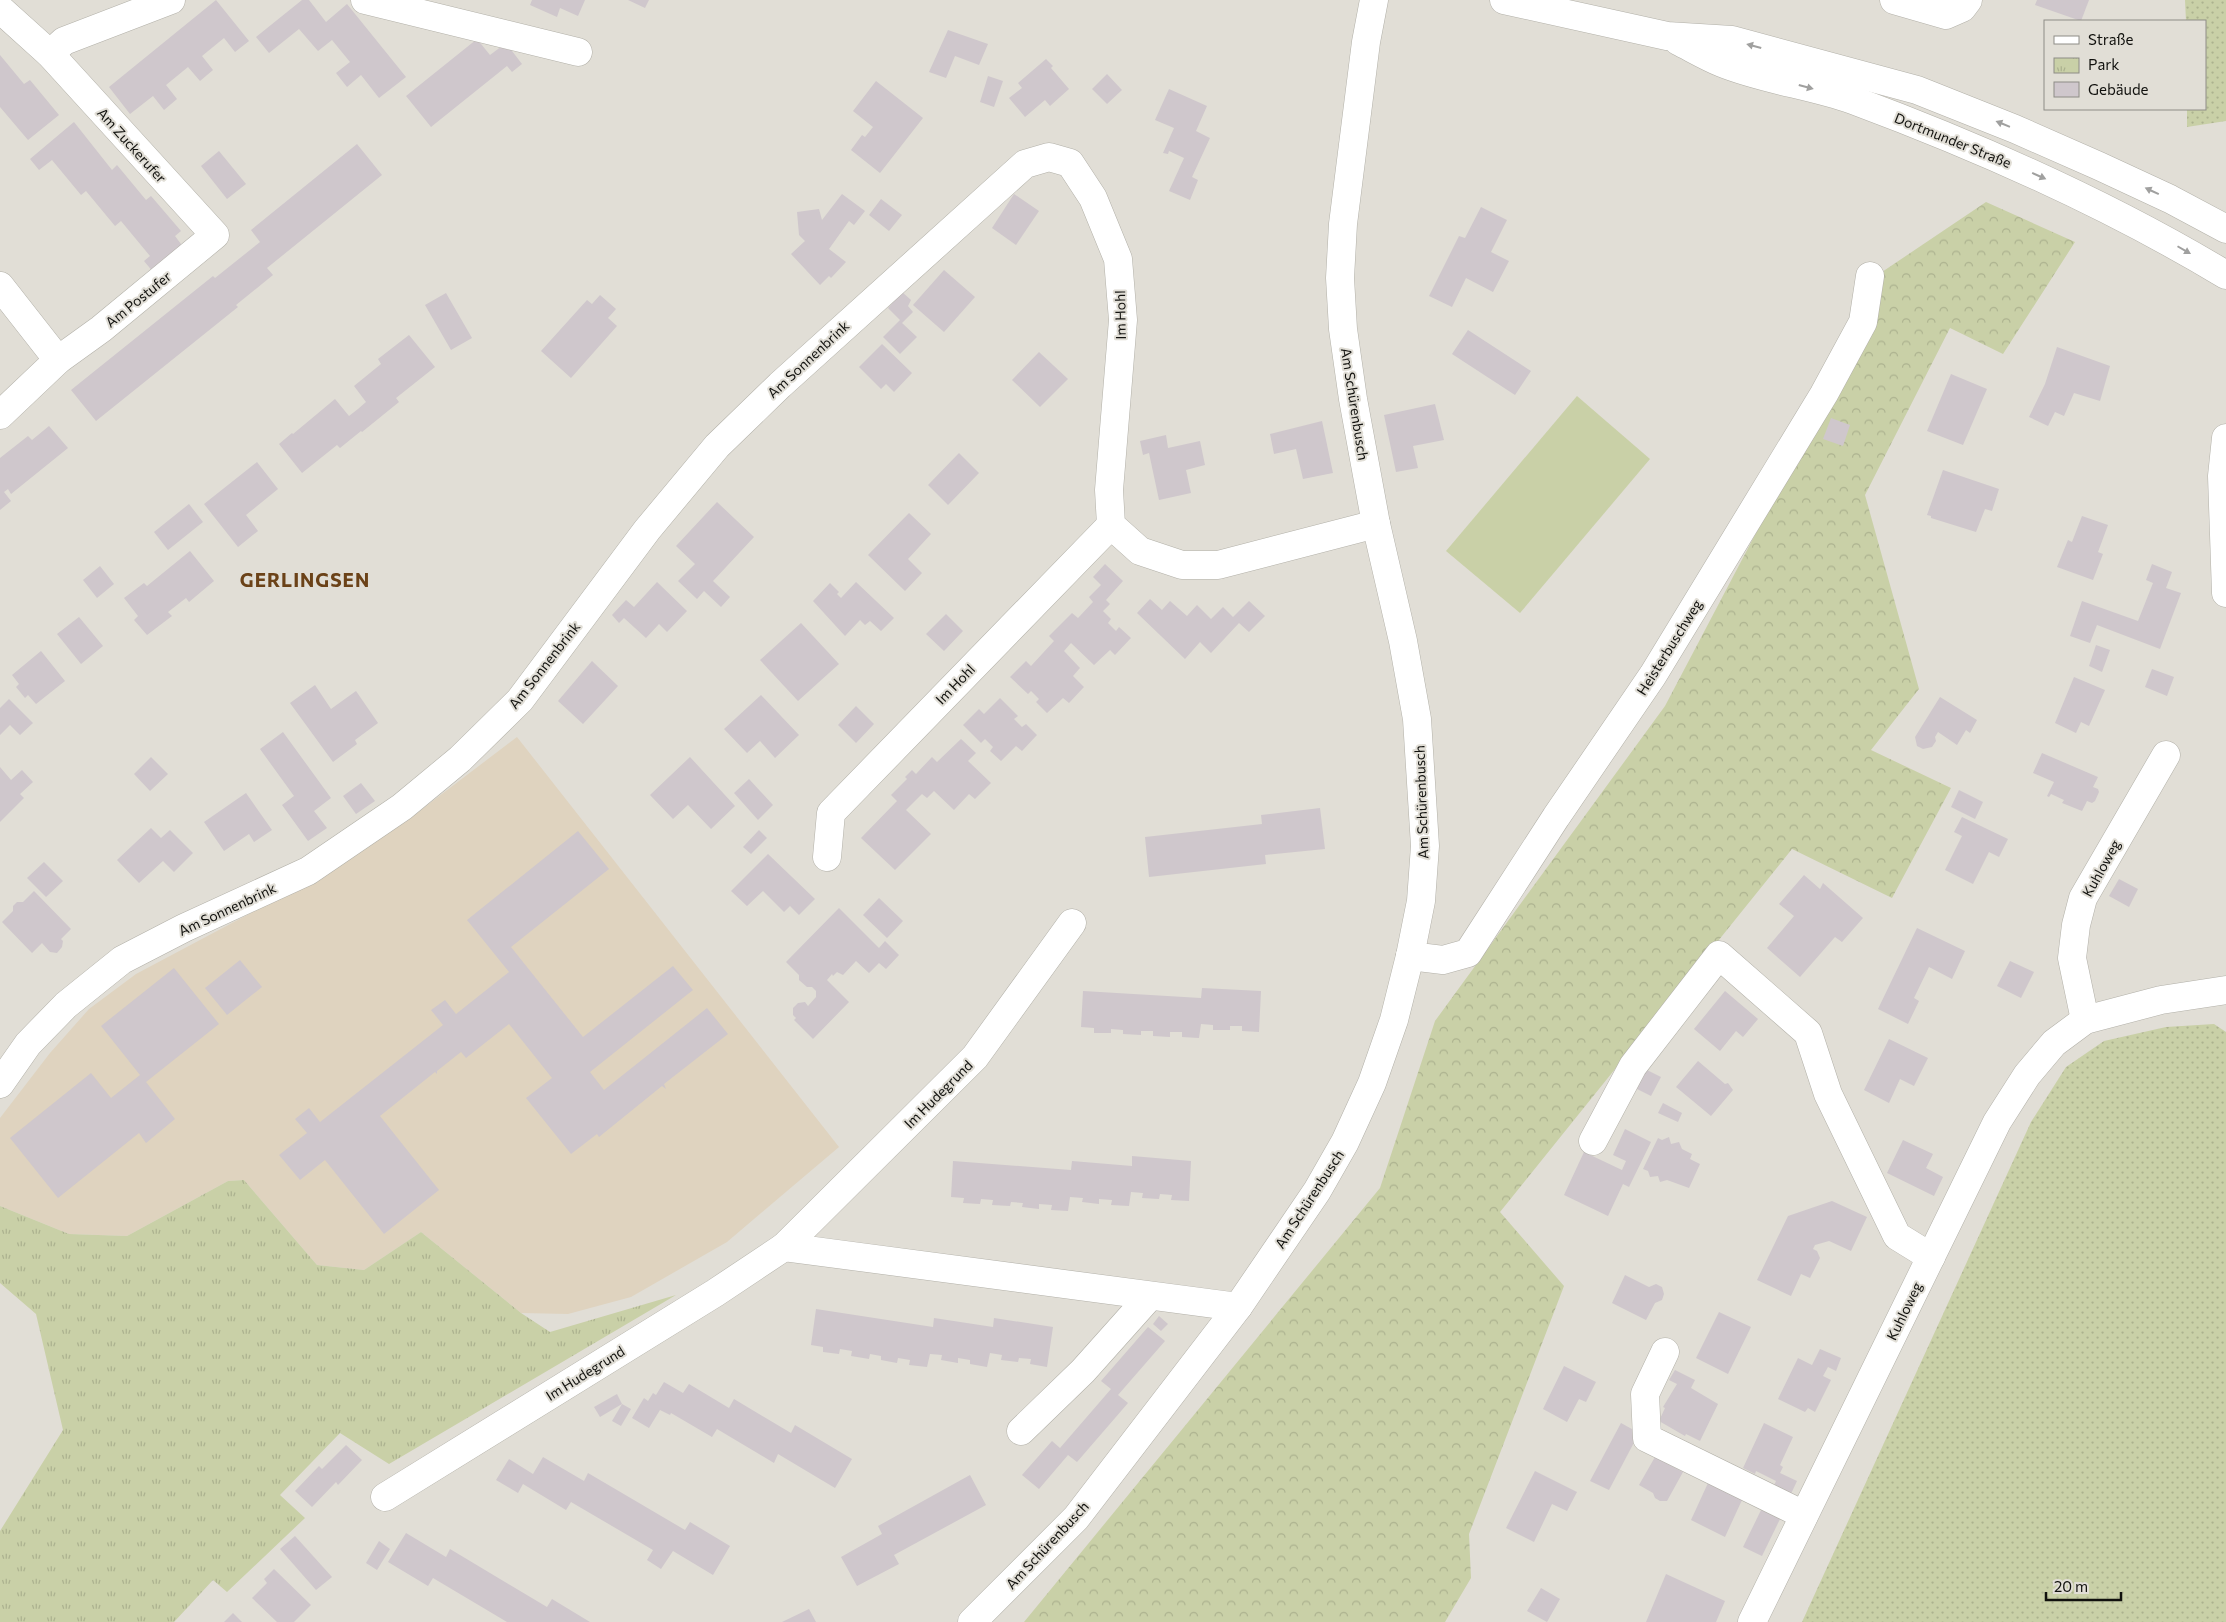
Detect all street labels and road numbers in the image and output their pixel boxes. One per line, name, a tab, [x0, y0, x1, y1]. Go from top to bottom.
street label: Am Zuckerufer	[94, 104, 170, 186]
street label: Dortmunder Straße	[1892, 109, 2014, 171]
street label: Am Postufer	[102, 267, 175, 331]
street label: Im Hohl	[1111, 290, 1129, 340]
street label: Am Sonnenbrink	[764, 316, 853, 401]
street label: Am Schürenbusch	[1338, 347, 1372, 461]
street label: Heisterbuschweg	[1633, 596, 1705, 698]
street label: Am Sonnenbrink	[505, 618, 583, 712]
street label: Im Hohl	[932, 660, 978, 708]
street label: Am Schürenbusch	[1411, 745, 1431, 859]
street label: Kuhloweg	[2078, 836, 2124, 900]
street label: Am Sonnenbrink	[176, 879, 279, 939]
street label: Im Hudegrund	[900, 1056, 976, 1132]
street label: Am Schürenbusch	[1271, 1147, 1347, 1251]
street label: Kuhloweg	[1883, 1279, 1926, 1343]
street label: Im Hudegrund	[542, 1342, 628, 1404]
street label: Am Schürenbusch	[1002, 1498, 1092, 1592]

